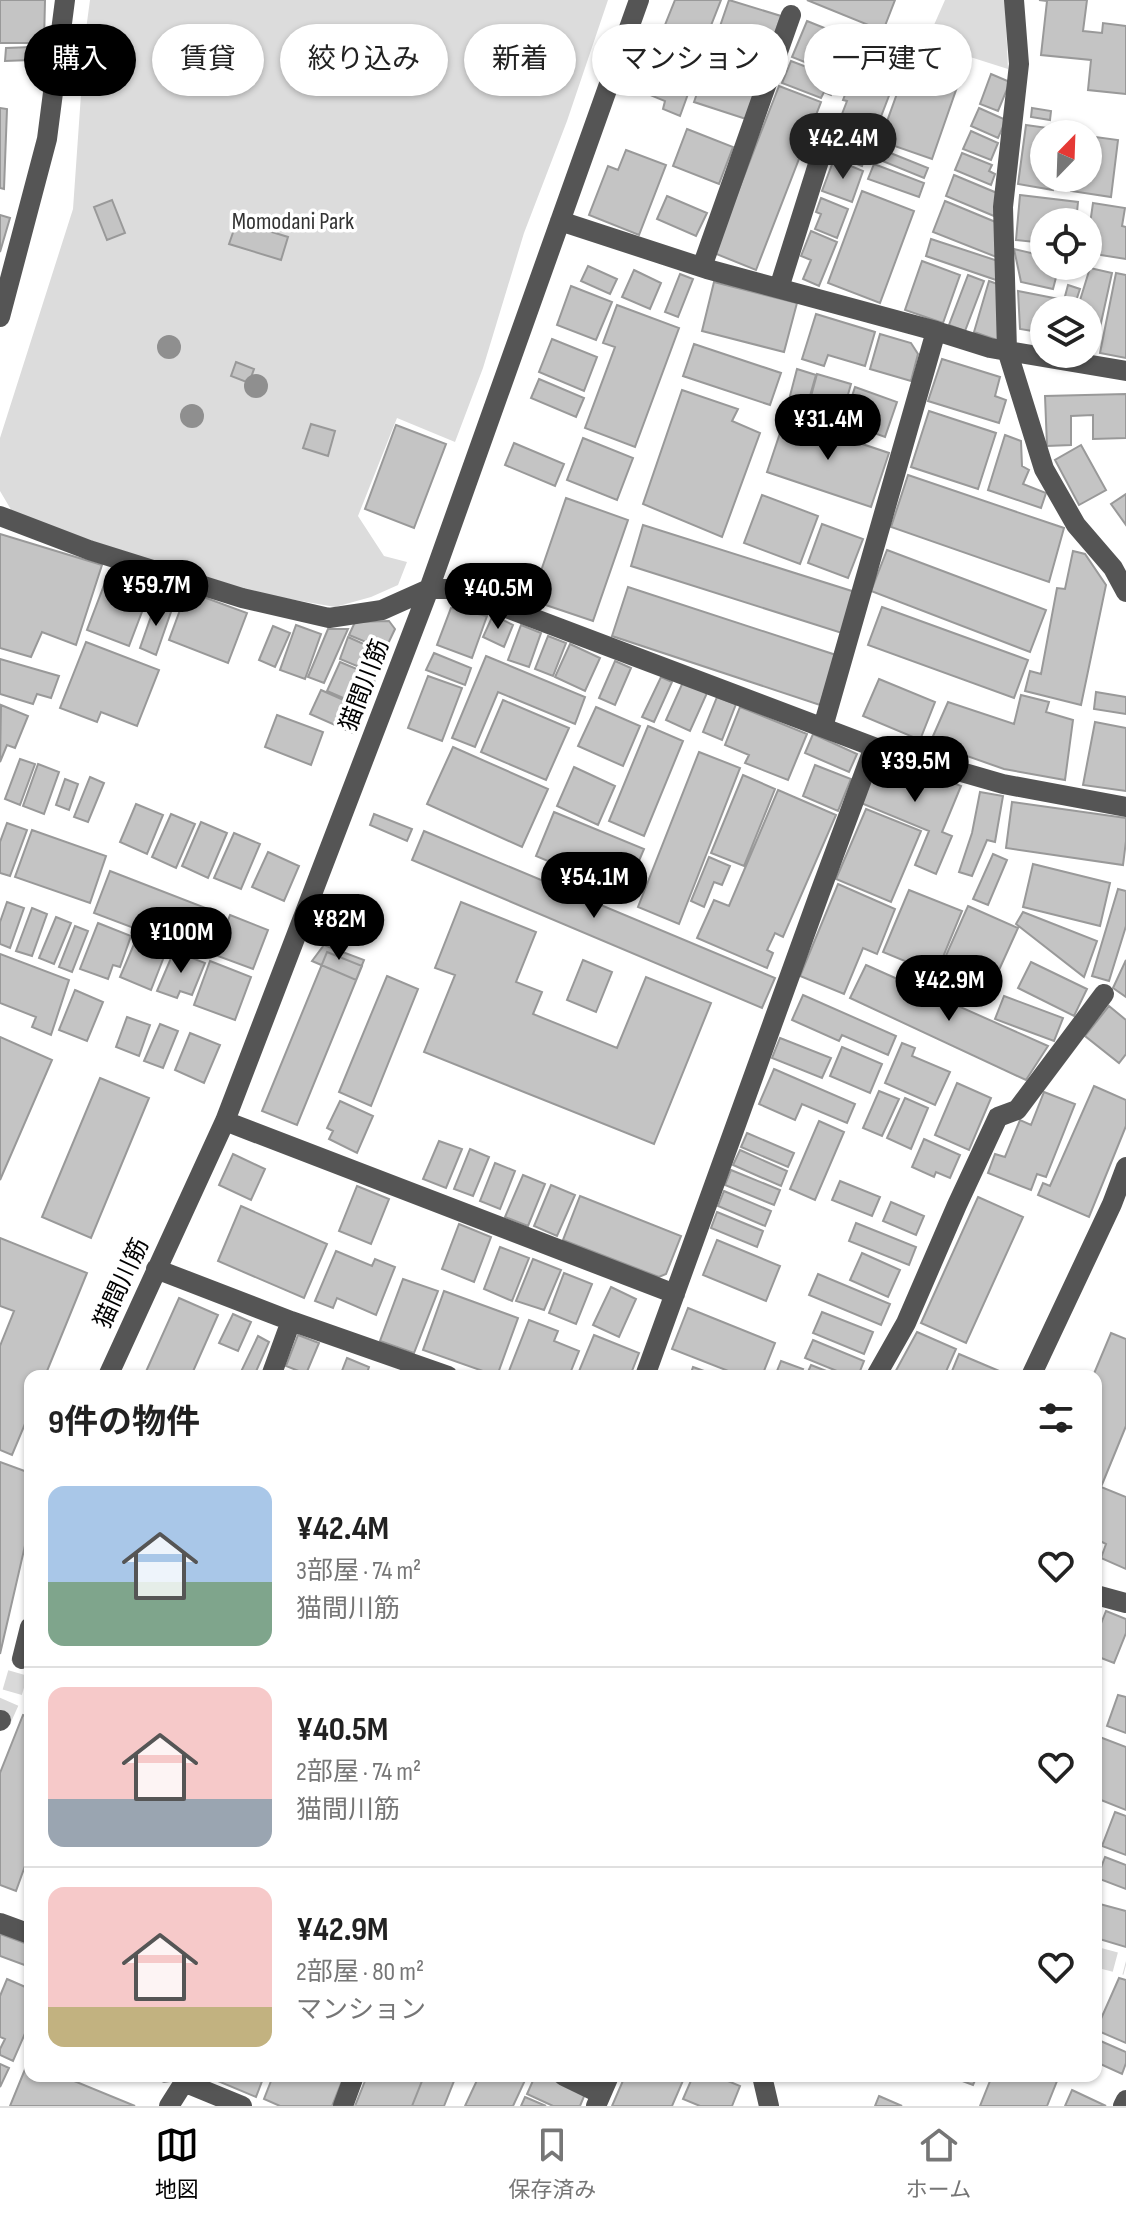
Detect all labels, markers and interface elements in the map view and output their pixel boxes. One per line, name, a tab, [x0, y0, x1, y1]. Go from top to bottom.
chip: 購入	[24, 24, 136, 96]
chip: 賃貸	[152, 24, 264, 96]
chip: 絞り込み	[280, 24, 448, 96]
chip: 新着	[464, 24, 576, 96]
chip: マンション	[592, 24, 788, 96]
chip: 一戸建て	[804, 24, 972, 96]
pin: ¥42.4M	[778, 113, 908, 181]
north arrow	[1030, 120, 1102, 192]
map controls	[1030, 120, 1102, 368]
text: ¥42.4M	[807, 123, 879, 154]
park label: Momodani Park	[232, 207, 354, 236]
button: locate	[1030, 208, 1102, 280]
button: layers	[1030, 296, 1102, 368]
pin: ¥31.4M	[763, 394, 893, 462]
text: ¥31.4M	[793, 404, 863, 435]
pin: ¥59.7M	[91, 560, 221, 628]
pin: ¥40.5M	[433, 563, 563, 631]
text: ¥59.7M	[121, 570, 191, 601]
text: ¥40.5M	[463, 573, 533, 604]
street label: 猫間川筋	[334, 635, 395, 735]
pin: ¥39.5M	[850, 736, 980, 804]
text: ¥39.5M	[880, 746, 950, 777]
pin: ¥54.1M	[529, 852, 659, 920]
text: ¥54.1M	[559, 862, 629, 893]
pin: ¥82M	[292, 894, 386, 962]
text: ¥82M	[312, 904, 366, 935]
pin: ¥100M	[125, 907, 237, 975]
text: ¥100M	[149, 917, 213, 948]
pin: ¥42.9M	[884, 955, 1014, 1023]
text: ¥42.9M	[914, 965, 984, 996]
street label: 猫間川筋	[88, 1234, 155, 1333]
icon: filters	[1034, 1396, 1078, 1440]
text: 9件の物件	[48, 1402, 200, 1443]
text: ¥42.4M	[296, 1508, 389, 1549]
icon: home	[112, 1518, 208, 1614]
icon: heart	[1034, 1544, 1078, 1588]
text: 3部屋 · 74 m²	[296, 1556, 421, 1587]
text: 猫間川筋	[296, 1594, 400, 1625]
text: ¥40.5M	[296, 1709, 388, 1750]
icon: home	[112, 1719, 208, 1815]
icon: heart	[1034, 1745, 1078, 1789]
text: 2部屋 · 74 m²	[296, 1757, 421, 1788]
text: 猫間川筋	[296, 1795, 400, 1826]
text: ¥42.9M	[296, 1909, 389, 1950]
icon: home	[112, 1919, 208, 2015]
icon: heart	[1034, 1945, 1078, 1989]
text: 2部屋 · 80 m²	[296, 1957, 424, 1988]
text: マンション	[296, 1995, 426, 2026]
tab: 地図	[155, 2123, 199, 2204]
tab: 保存済み	[508, 2123, 596, 2204]
tab: ホーム	[906, 2123, 971, 2204]

